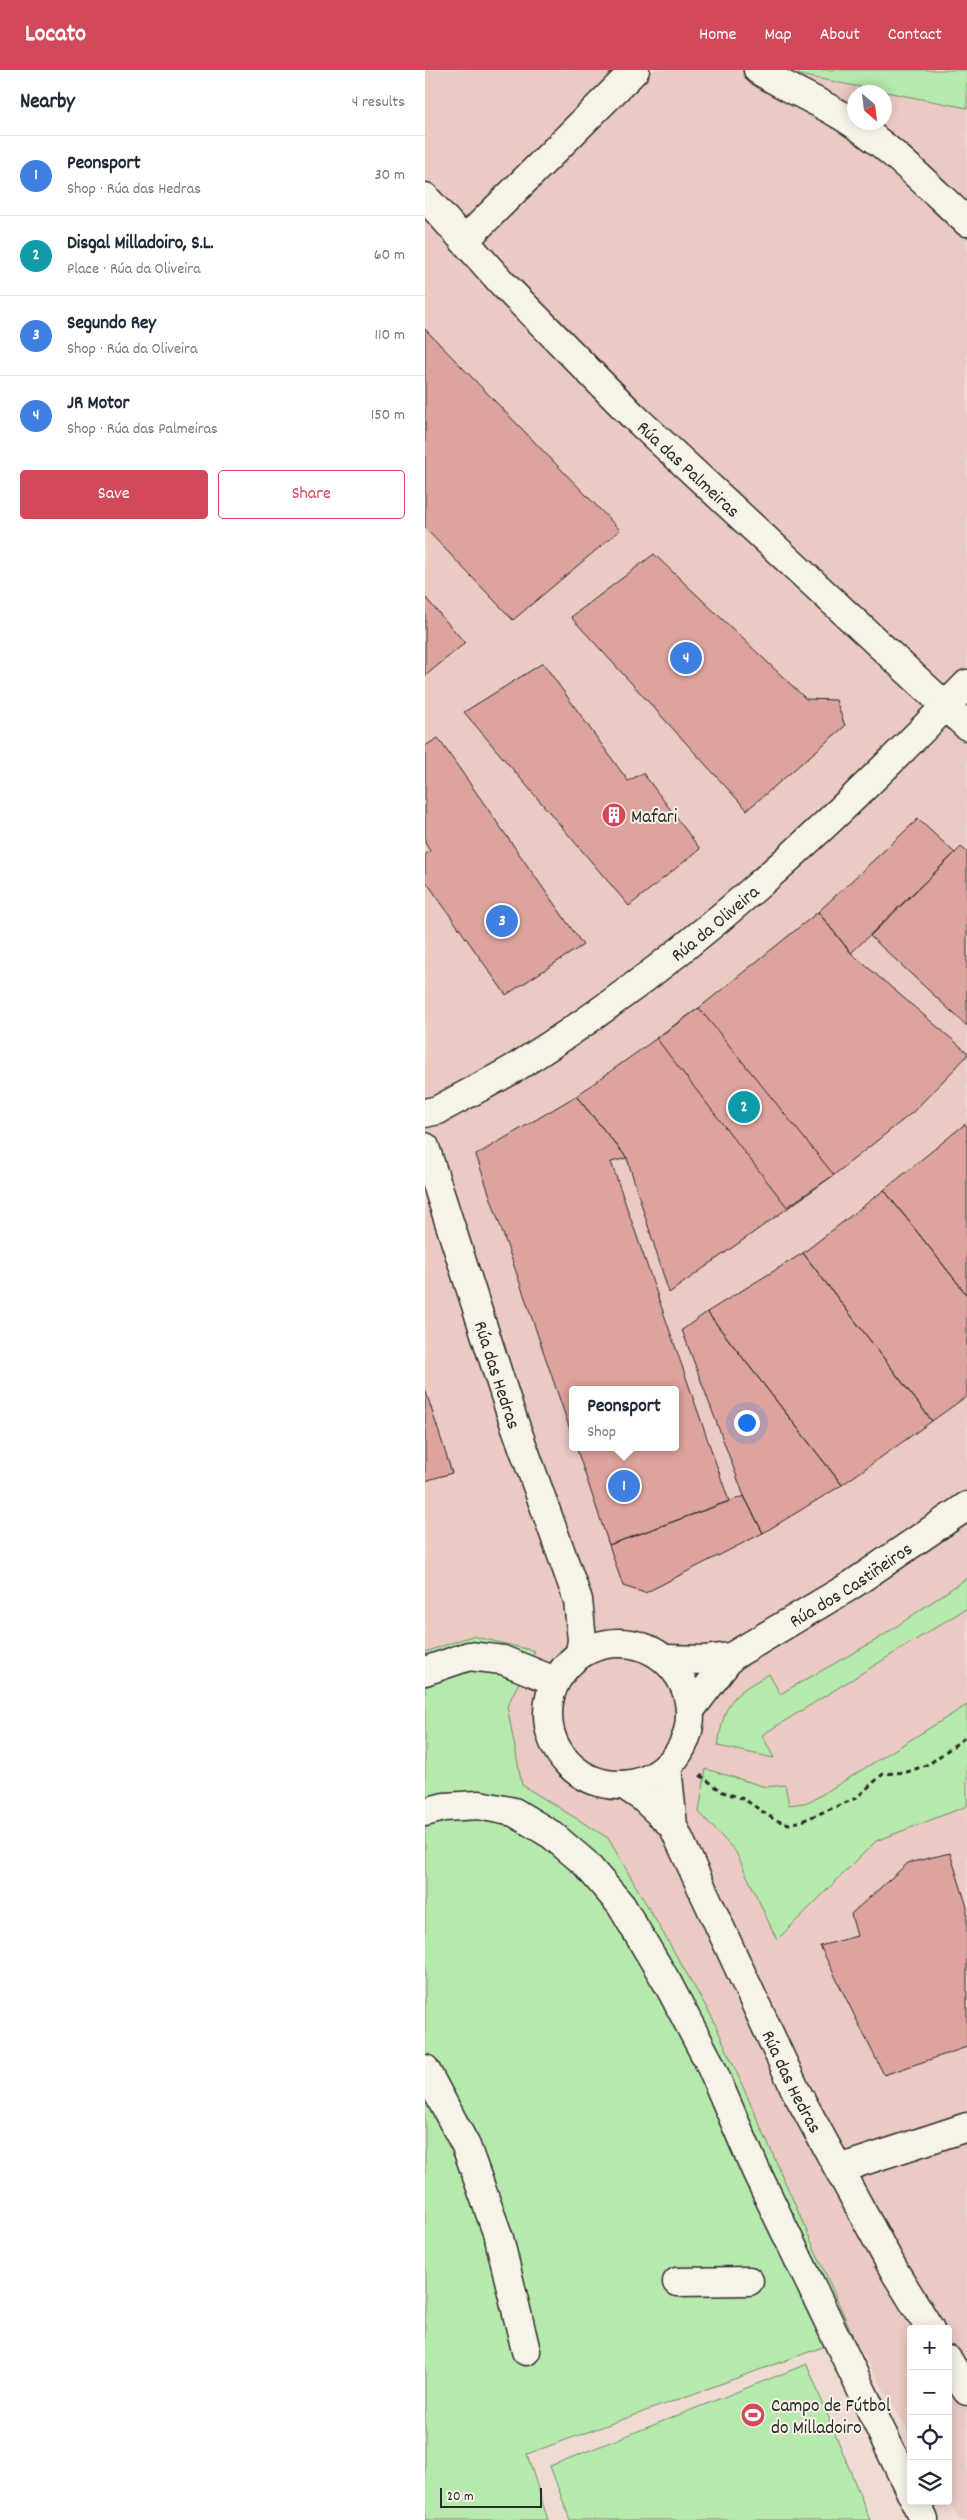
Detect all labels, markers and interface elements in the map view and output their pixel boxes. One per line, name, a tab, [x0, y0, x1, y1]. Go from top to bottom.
text: Locato	[25, 18, 86, 52]
text: Home	[699, 23, 736, 48]
text: Map	[764, 23, 792, 48]
text: About	[820, 23, 860, 48]
text: Contact	[888, 23, 942, 48]
north arrow	[847, 85, 892, 130]
text: Nearby	[20, 88, 75, 118]
text: 4 results	[352, 91, 405, 114]
text: Peonsport	[67, 151, 141, 178]
text: 1	[34, 164, 38, 187]
text: 30 m	[375, 164, 405, 187]
text: Shop · Rúa das Hedras	[67, 178, 201, 201]
text: Disgal Milladoiro, S.L.	[67, 231, 214, 258]
text: 2	[33, 244, 40, 267]
text: 60 m	[374, 244, 405, 267]
text: Place · Rúa da Oliveira	[67, 258, 201, 281]
text: Segundo Rey	[67, 311, 156, 338]
text: 3	[32, 324, 40, 347]
text: 110 m	[375, 324, 405, 347]
text: Shop · Rúa da Oliveira	[67, 338, 197, 361]
text: JR Motor	[67, 391, 130, 418]
text: 4	[33, 404, 39, 427]
text: 150 m	[371, 404, 405, 427]
street label: Rúa das Palmeiras	[629, 416, 745, 526]
text: Shop · Rúa das Palmeiras	[67, 418, 218, 441]
button: Save	[20, 470, 208, 519]
button: Share	[218, 470, 405, 519]
pin: 4	[670, 639, 702, 677]
building icon: Mafari	[601, 802, 627, 828]
place label: Mafari	[631, 805, 678, 832]
street label: Rúa da Oliveira	[666, 880, 767, 970]
pin: 3	[486, 902, 518, 940]
pin: 2	[728, 1088, 760, 1126]
street label: Rúa das Hedras	[465, 1318, 525, 1433]
popup	[569, 1386, 679, 1451]
text: Peonsport	[587, 1394, 661, 1421]
your location	[734, 1410, 760, 1436]
text: Shop	[587, 1421, 616, 1444]
pin: 1	[608, 1467, 640, 1505]
street label: Rúa dos Castiñeiros	[785, 1537, 919, 1636]
street label: Rúa das Hedras	[753, 2027, 827, 2139]
map controls	[907, 2325, 952, 2505]
button: +	[907, 2325, 952, 2370]
button: −	[907, 2370, 952, 2415]
place label: Campo de Fútbol do Milladoiro	[771, 2394, 891, 2443]
sports icon: Campo de Fútbol do Milladoiro	[740, 2402, 766, 2428]
button: locate	[907, 2415, 952, 2460]
button: layers	[907, 2460, 952, 2505]
scale bar	[440, 2485, 543, 2508]
text: 20 m	[447, 2487, 474, 2507]

